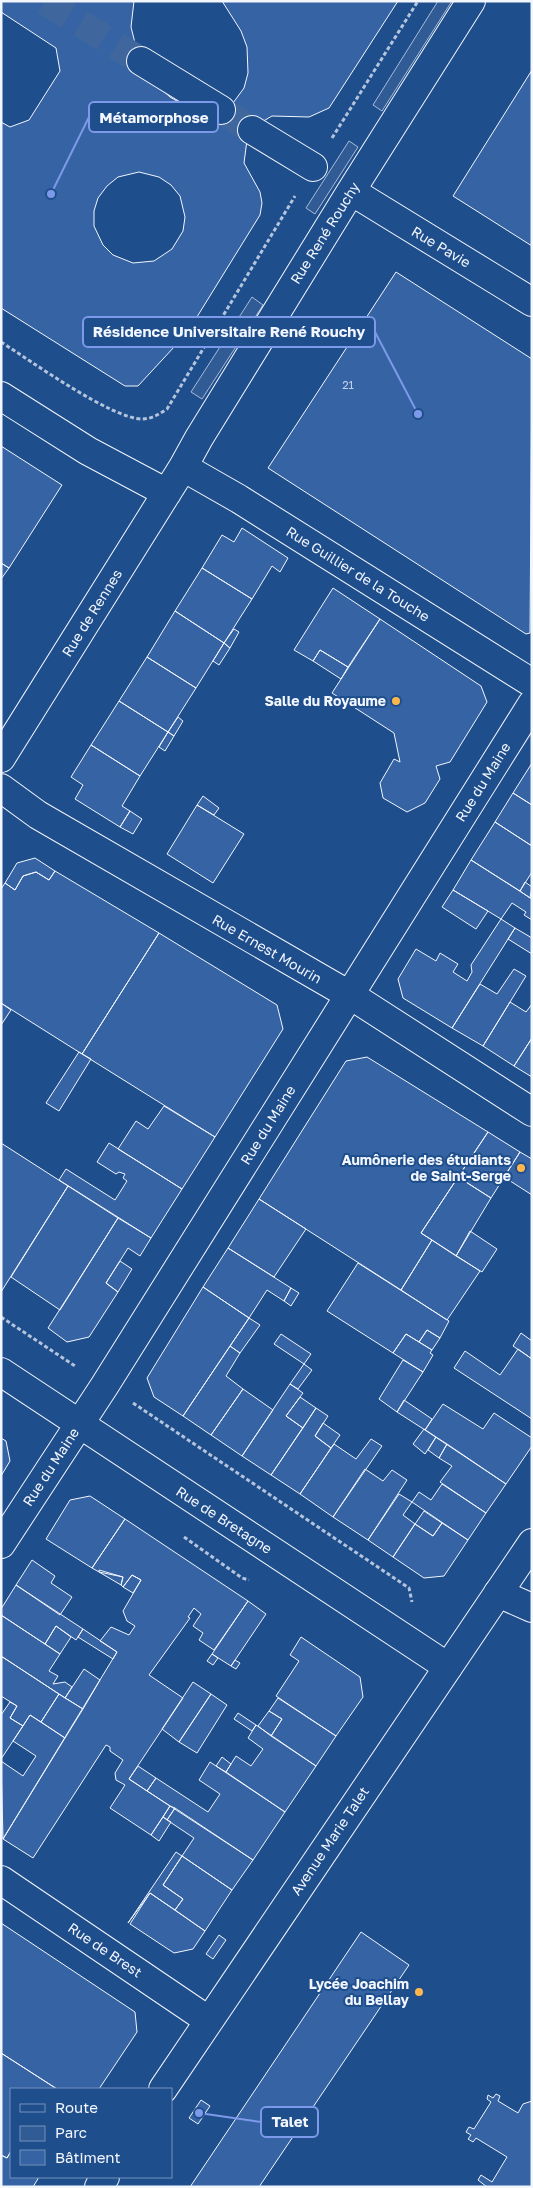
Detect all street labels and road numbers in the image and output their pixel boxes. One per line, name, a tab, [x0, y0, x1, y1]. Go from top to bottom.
street label: Rue René Rouchy	[286, 178, 363, 287]
street label: Rue Pavie	[409, 222, 474, 271]
street label: Rue Guillier de la Touche	[283, 522, 433, 625]
street label: Rue de Rennes	[58, 566, 125, 660]
street label: Rue du Maine	[451, 739, 514, 825]
street label: Rue Ernest Mourin	[210, 910, 325, 987]
street label: Rue du Maine	[236, 1082, 299, 1168]
street label: Rue du Maine	[19, 1424, 82, 1509]
street label: Rue de Bretagne	[173, 1482, 276, 1557]
street label: Avenue Marie Talet	[287, 1783, 372, 1898]
street label: Rue de Brest	[65, 1919, 145, 1981]

